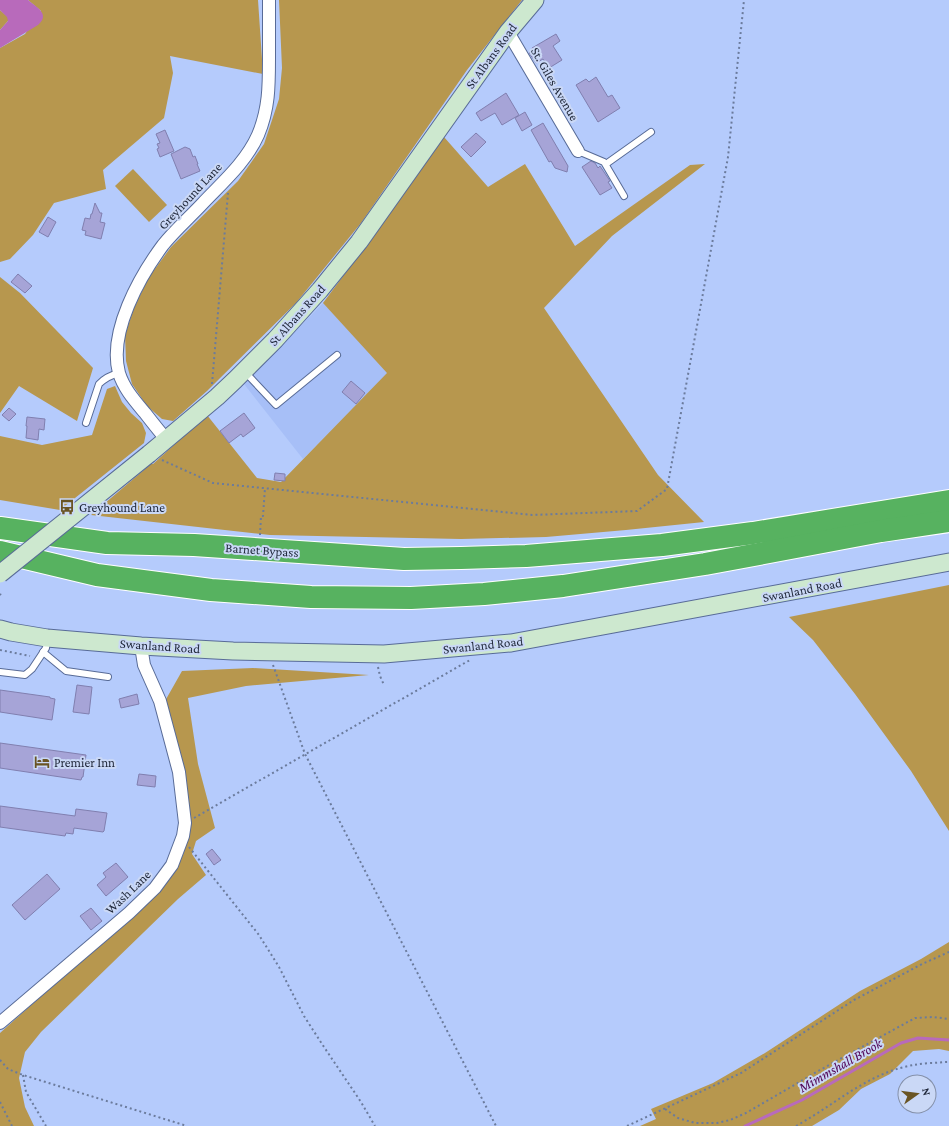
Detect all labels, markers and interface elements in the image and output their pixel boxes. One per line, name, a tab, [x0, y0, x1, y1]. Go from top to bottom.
street label: St Albans Road	[462, 20, 520, 92]
street label: St. Giles Avenue	[528, 45, 582, 124]
street label: Greyhound Lane	[155, 159, 225, 233]
street label: St Albans Road	[266, 281, 329, 349]
bus stop icon: Greyhound Lane	[58, 498, 76, 516]
place label: Greyhound Lane	[79, 500, 165, 515]
street label: Barnet Bypass	[225, 540, 299, 560]
street label: Swanland Road	[761, 575, 843, 605]
street label: Swanland Road	[442, 633, 524, 657]
street label: Swanland Road	[119, 636, 201, 656]
hotel icon: Premier Inn	[33, 753, 51, 771]
place label: Premier Inn	[54, 755, 115, 770]
street label: Wash Lane	[102, 867, 154, 917]
water label: Mimmshall Brook	[795, 1034, 885, 1096]
north arrow	[897, 1074, 937, 1114]
text: N	[920, 1086, 934, 1097]

